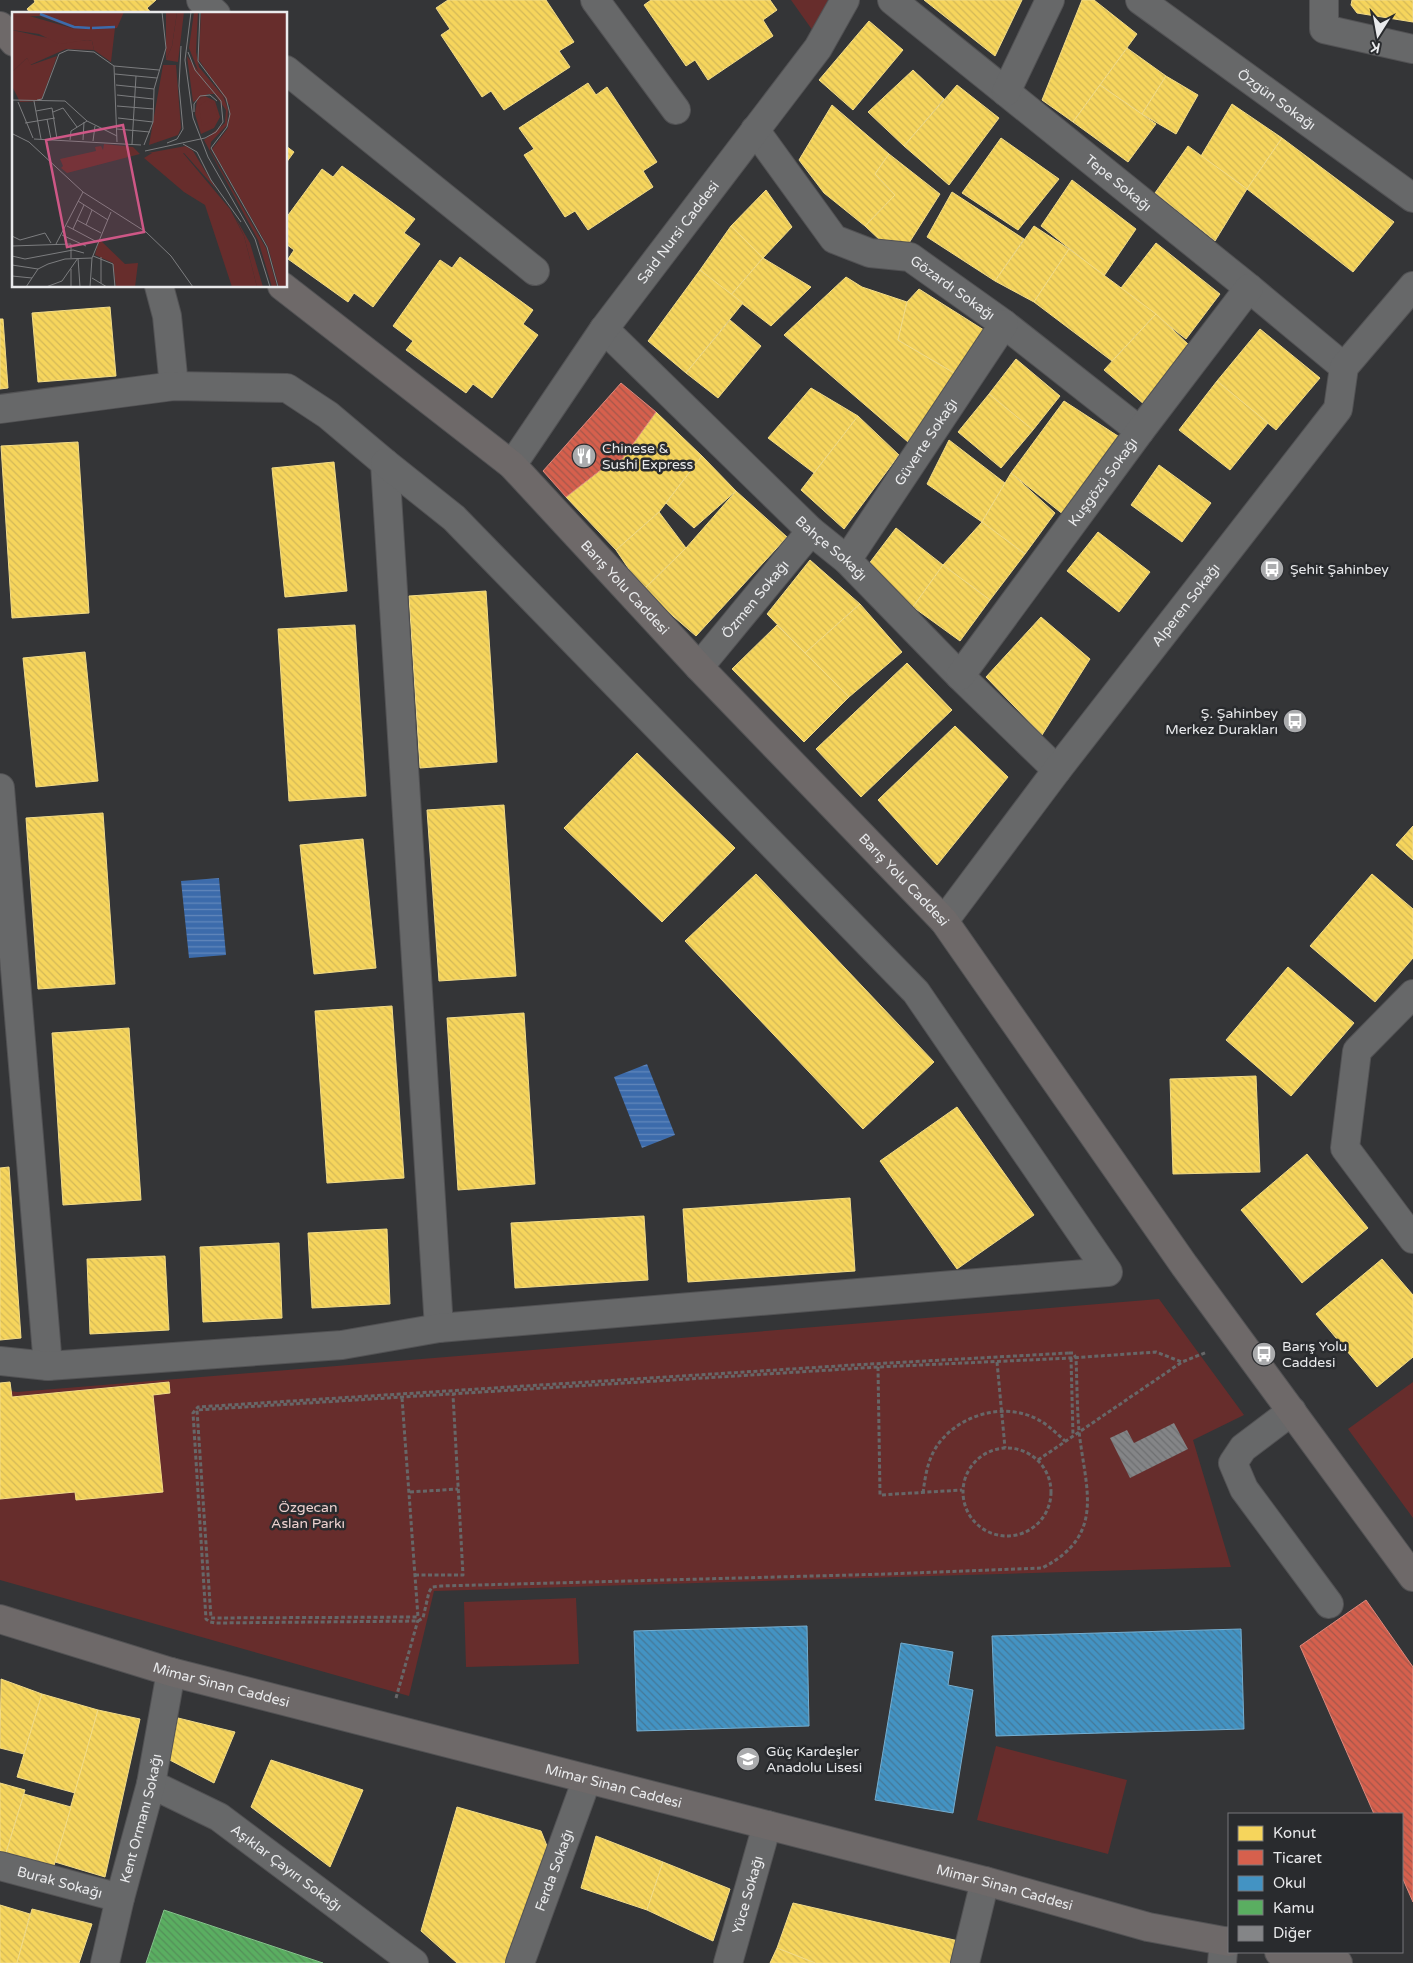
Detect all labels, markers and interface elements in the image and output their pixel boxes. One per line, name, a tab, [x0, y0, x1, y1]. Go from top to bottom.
north arrow	[1353, 10, 1403, 60]
inset map	[12, 12, 288, 288]
text: K	[1369, 38, 1382, 57]
street label: Özgün Sokağı	[1234, 65, 1319, 133]
street label: Tepe Sokağı	[1082, 151, 1155, 215]
street label: Said Nursi Caddesi	[633, 177, 722, 287]
street label: Gözardı Sokağı	[907, 252, 998, 323]
street label: Güverte Sokağı	[890, 395, 961, 489]
street label: Kuşgözü Sokağı	[1064, 434, 1141, 530]
place label: Chinese & Sushi Express	[602, 440, 694, 473]
restaurant icon: Chinese & Sushi Express	[571, 443, 597, 469]
street label: Bahçe Sokağı	[792, 512, 871, 584]
street label: Barış Yolu Caddesi	[577, 537, 673, 638]
bus stop icon: Şehit Şahinbey	[1259, 556, 1285, 582]
street label: Özmen Sokağı	[718, 557, 792, 642]
street label: Alperen Sokağı	[1148, 560, 1223, 650]
place label: Şehit Şahinbey	[1290, 561, 1389, 578]
place label: Ş. Şahinbey Merkez Durakları	[1165, 705, 1278, 738]
bus stop icon: Ş. Şahinbey Merkez Durakları	[1282, 708, 1308, 734]
street label: Barış Yolu Caddesi	[855, 830, 953, 929]
place label: Barış Yolu Caddesi	[1282, 1338, 1347, 1371]
bus stop icon: Barış Yolu Caddesi	[1251, 1341, 1277, 1367]
park label: Özgecan Aslan Parkı	[271, 1499, 345, 1532]
street label: Mimar Sinan Caddesi	[151, 1658, 292, 1711]
place label: Güç Kardeşler Anadolu Lisesi	[766, 1743, 862, 1776]
school or university icon: Güç Kardeşler Anadolu Lisesi	[735, 1746, 761, 1772]
street label: Kent Ormanı Sokağı	[116, 1753, 165, 1885]
street label: Mimar Sinan Caddesi	[543, 1760, 684, 1811]
legend	[1228, 1813, 1403, 1953]
street label: Aşıklar Çayırı Sokağı	[228, 1820, 346, 1915]
text: Konut	[1273, 1824, 1316, 1842]
street label: Ferda Sokağı	[531, 1827, 577, 1913]
text: Ticaret	[1273, 1849, 1322, 1867]
street label: Yüce Sokağı	[728, 1854, 766, 1936]
street label: Mimar Sinan Caddesi	[935, 1860, 1075, 1914]
street label: Burak Sokağı	[15, 1862, 104, 1901]
text: Okul	[1273, 1874, 1306, 1892]
text: Kamu	[1273, 1899, 1314, 1917]
text: Diğer	[1273, 1924, 1312, 1942]

